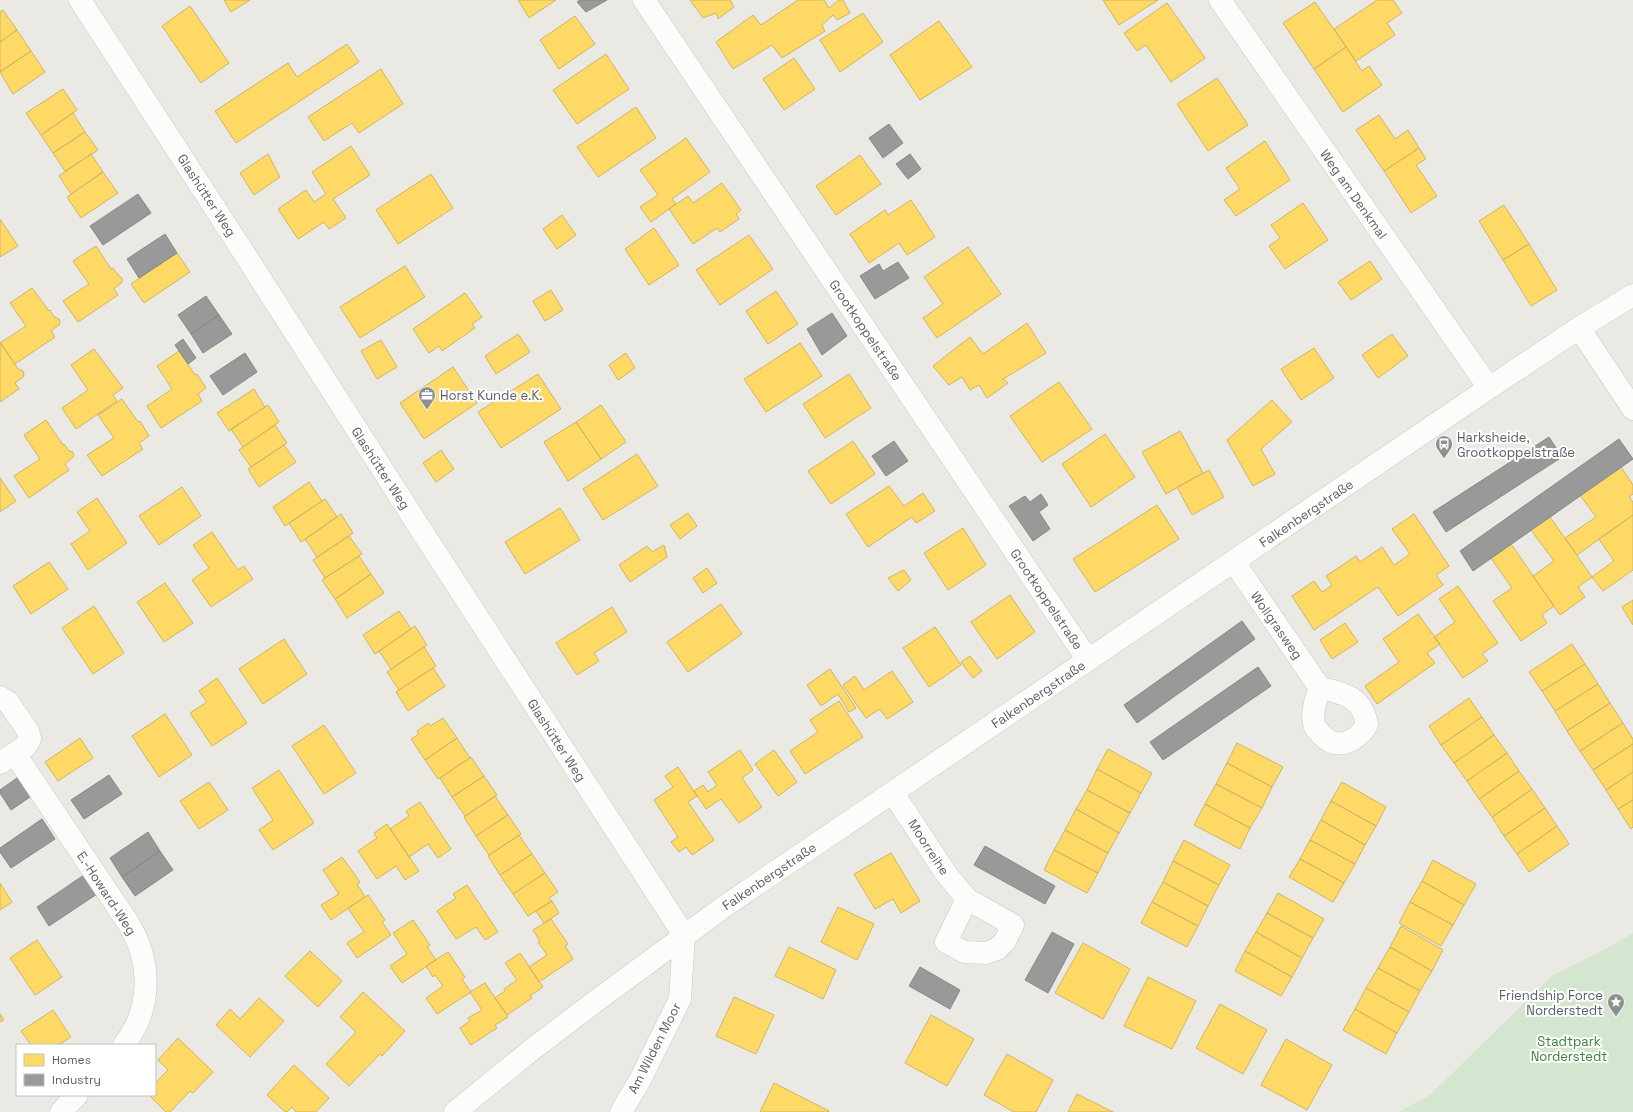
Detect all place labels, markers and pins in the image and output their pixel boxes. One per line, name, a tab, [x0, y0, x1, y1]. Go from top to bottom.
office icon: Horst Kunde e.K.	[417, 385, 437, 410]
place label: Horst Kunde e.K.	[440, 387, 543, 404]
place label: Harksheide, Grootkoppelstraße	[1457, 429, 1575, 461]
bus stop icon: Harksheide, Grootkoppelstraße	[1434, 434, 1454, 459]
place label: Friendship Force Norderstedt	[1499, 987, 1603, 1019]
place icon: Friendship Force Norderstedt	[1606, 992, 1626, 1017]

